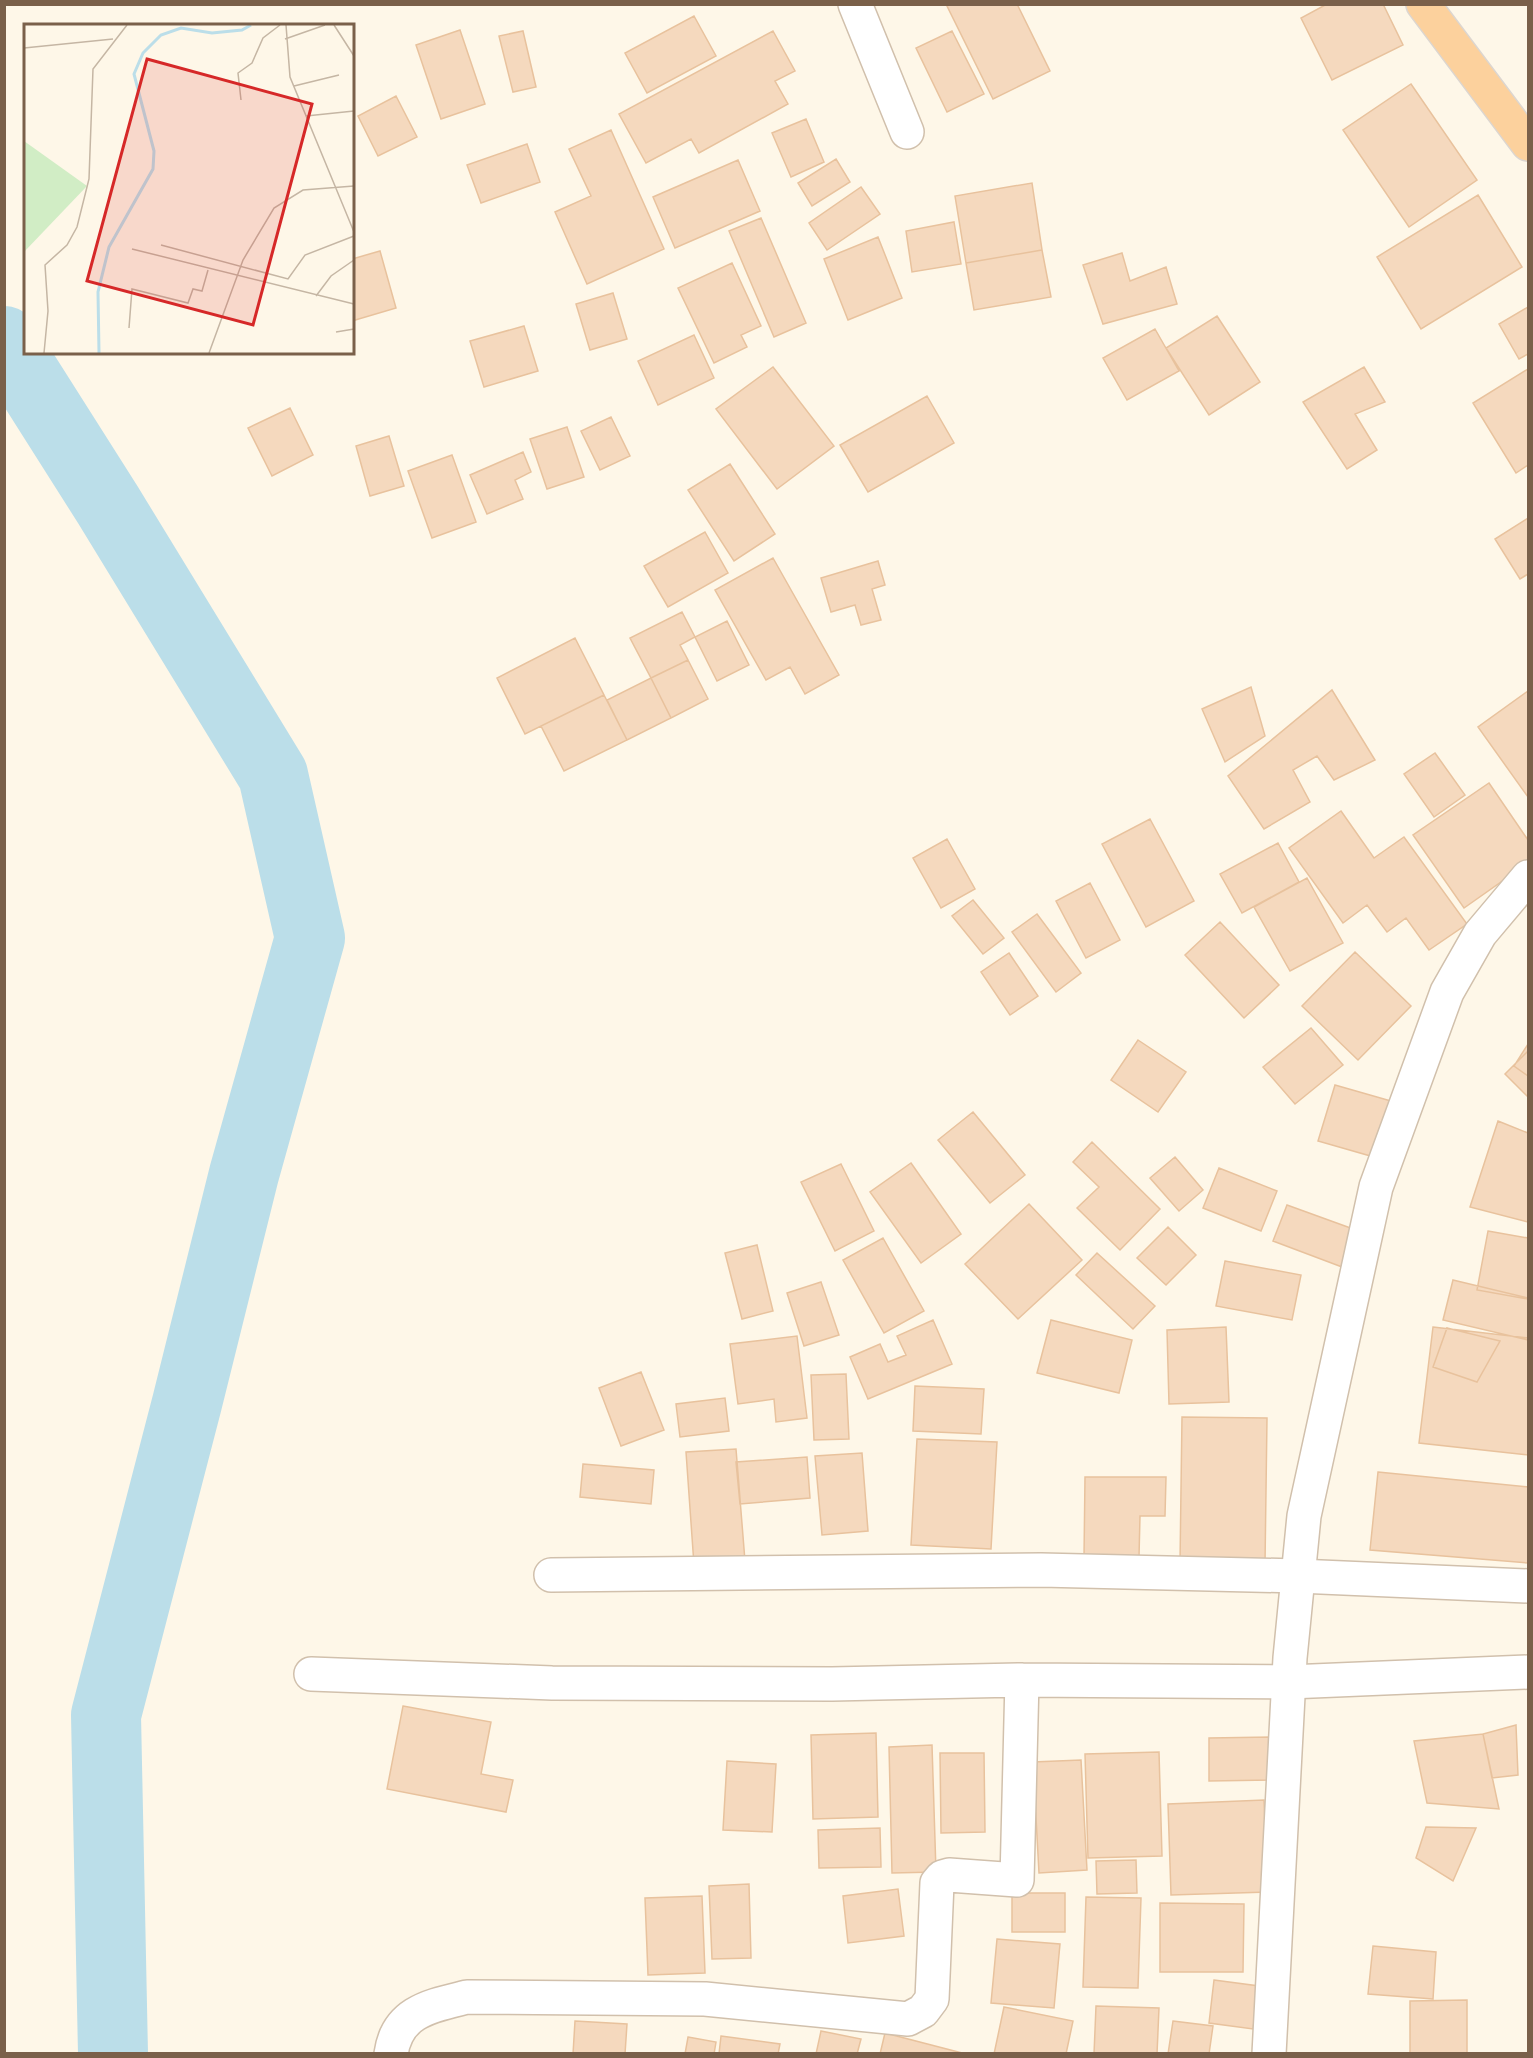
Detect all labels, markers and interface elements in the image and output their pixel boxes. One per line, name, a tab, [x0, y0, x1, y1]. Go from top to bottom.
inset map	[24, 24, 354, 354]

